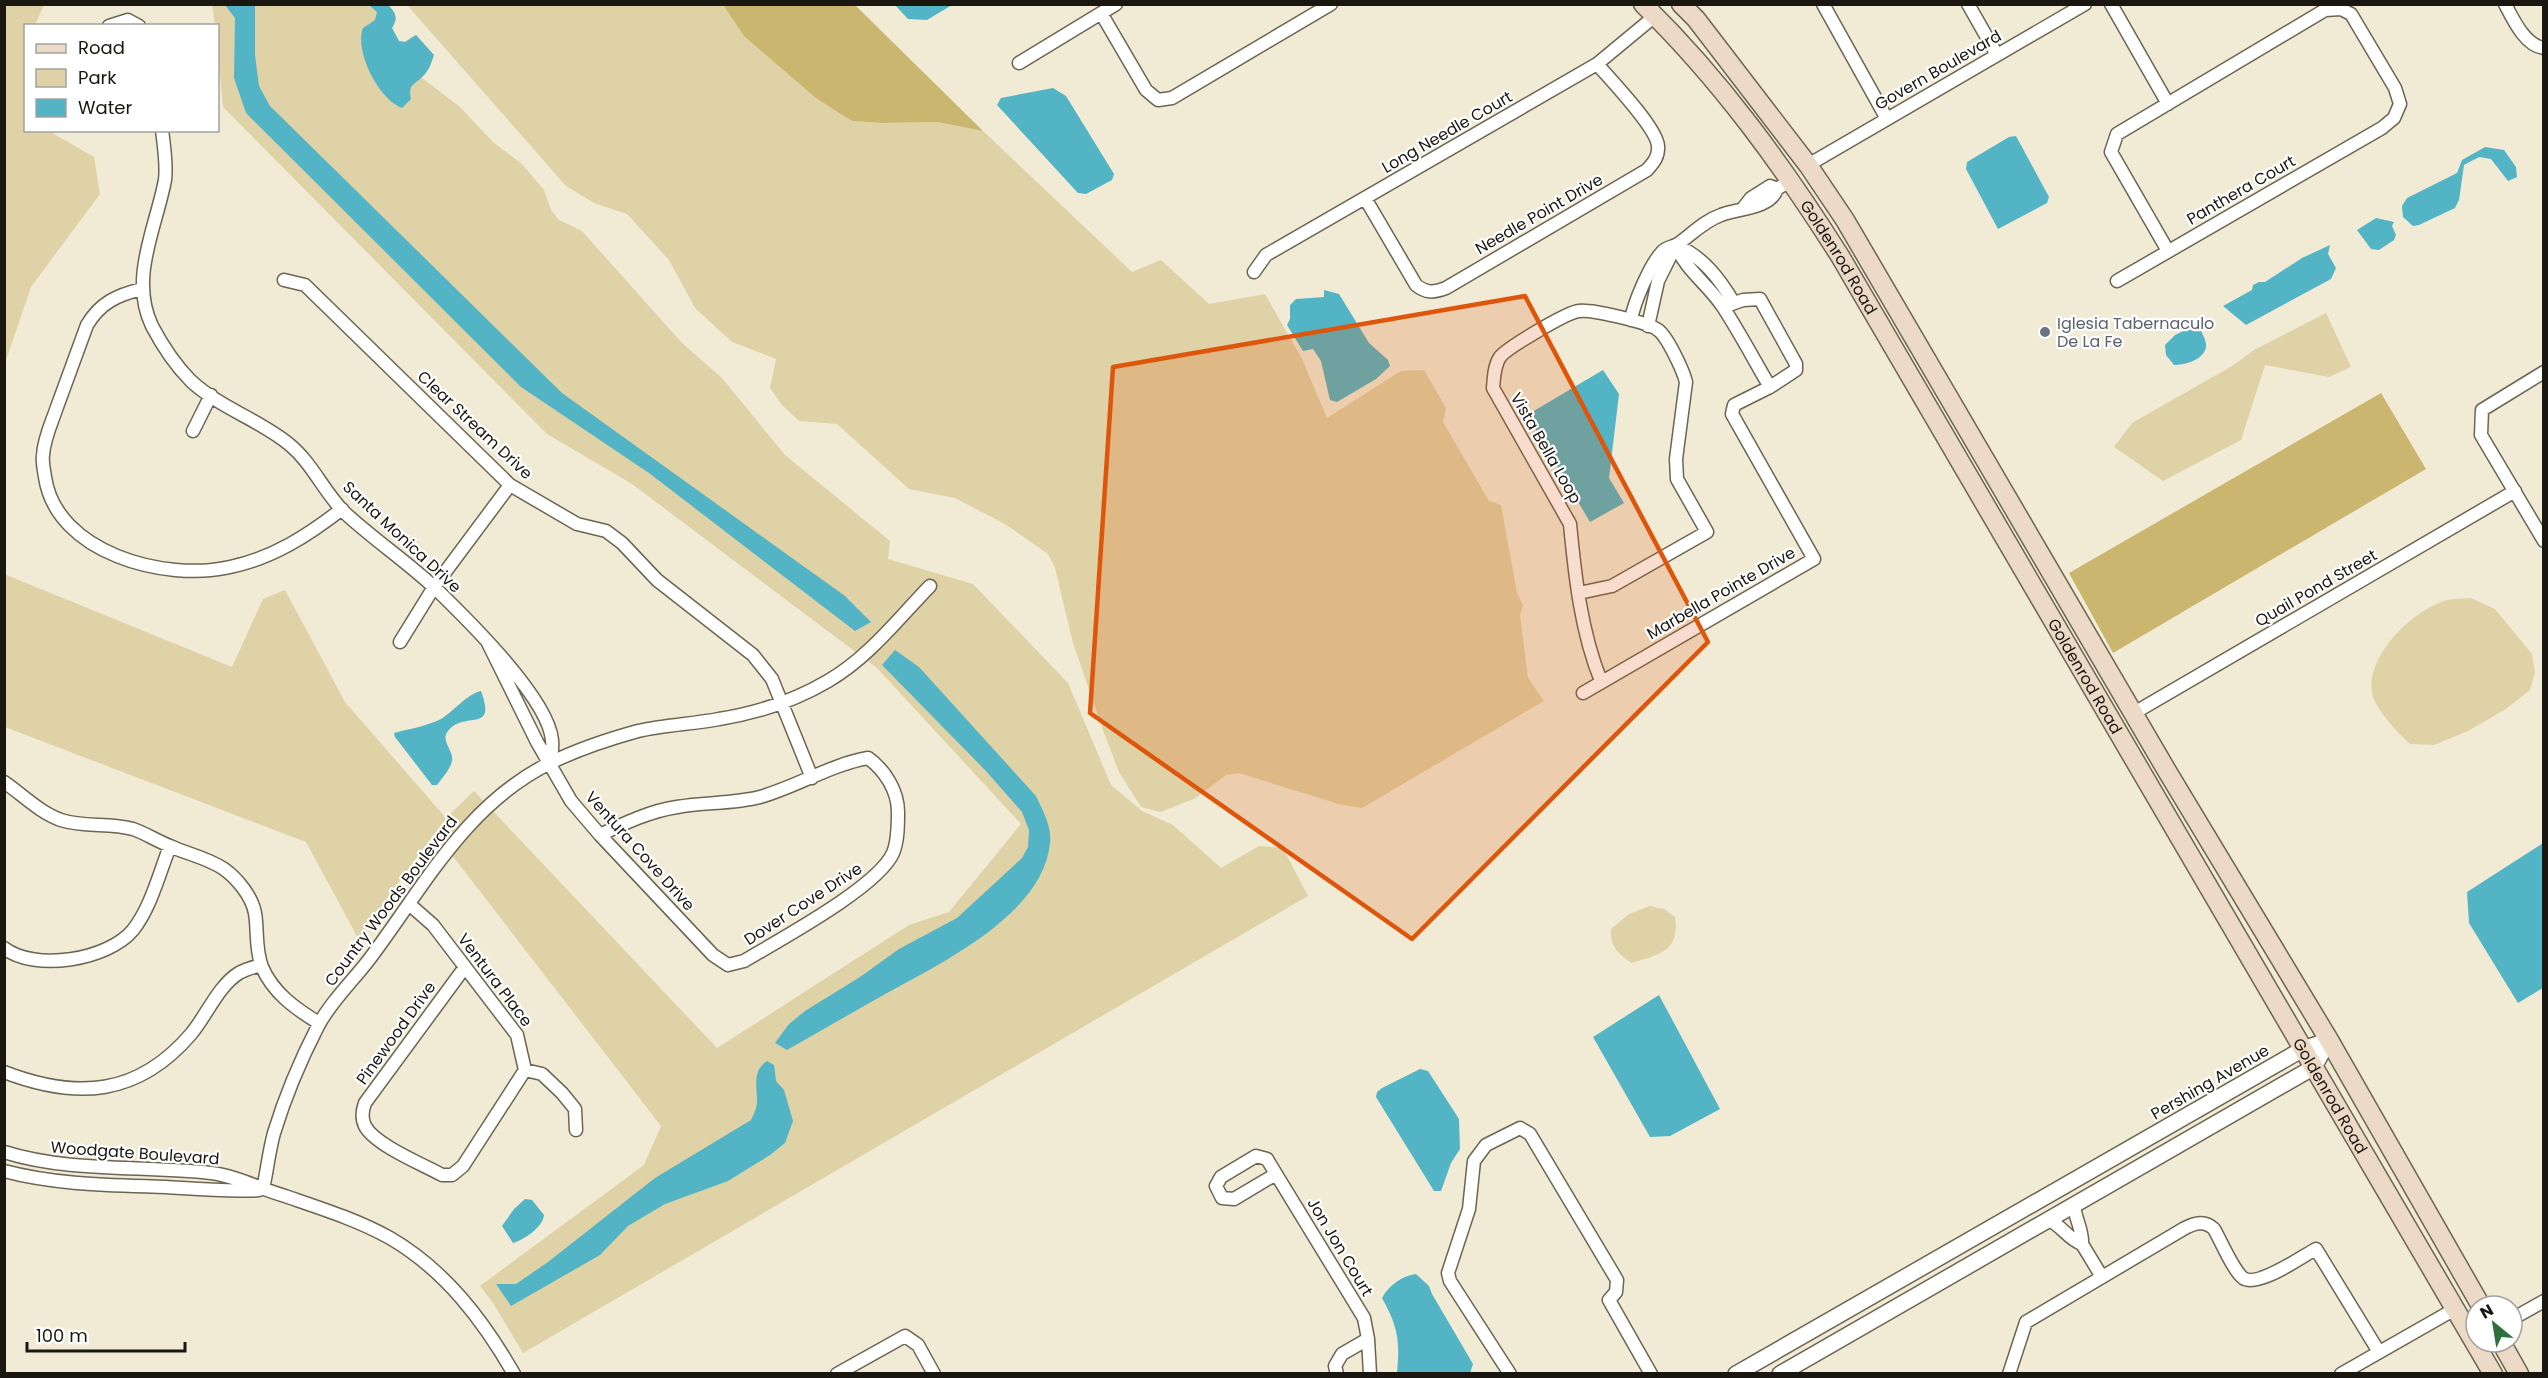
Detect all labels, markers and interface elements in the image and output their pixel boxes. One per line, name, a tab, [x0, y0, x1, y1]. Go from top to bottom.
legend	[24, 24, 219, 132]
street label: Govern Boulevard	[1870, 24, 2006, 116]
text: Road	[78, 35, 125, 60]
text: Park	[78, 65, 117, 90]
street label: Long Needle Court	[1378, 85, 1517, 179]
text: Water	[78, 95, 132, 120]
street label: Panthera Court	[2182, 149, 2300, 230]
street label: Needle Point Drive	[1471, 168, 1607, 260]
street label: Goldenrod Road	[1795, 195, 1883, 319]
place label: Iglesia Tabernaculo De La Fe	[2057, 312, 2214, 353]
marker: Iglesia Tabernaculo De La Fe	[2038, 325, 2052, 339]
street label: Clear Stream Drive	[412, 365, 538, 485]
street label: Vista Bella Loop	[1505, 388, 1587, 508]
street label: Santa Monica Drive	[338, 476, 466, 598]
street label: Marbella Pointe Drive	[1642, 541, 1800, 645]
street label: Quail Pond Street	[2251, 544, 2381, 632]
street label: Goldenrod Road	[2042, 614, 2128, 738]
street label: Ventura Cove Drive	[580, 786, 700, 916]
street label: Country Woods Boulevard	[319, 811, 463, 991]
street label: Dover Cove Drive	[739, 857, 867, 951]
street label: Ventura Place	[452, 928, 538, 1032]
street label: Pinewood Drive	[351, 977, 441, 1089]
street label: Goldenrod Road	[2288, 1033, 2373, 1158]
street label: Pershing Avenue	[2147, 1039, 2273, 1125]
street label: Woodgate Boulevard	[50, 1136, 220, 1170]
street label: Jon Jon Court	[1302, 1193, 1379, 1301]
north arrow	[2464, 1294, 2524, 1354]
text: N	[2476, 1298, 2498, 1324]
scale bar	[27, 1315, 184, 1353]
text: 100 m	[36, 1323, 88, 1348]

